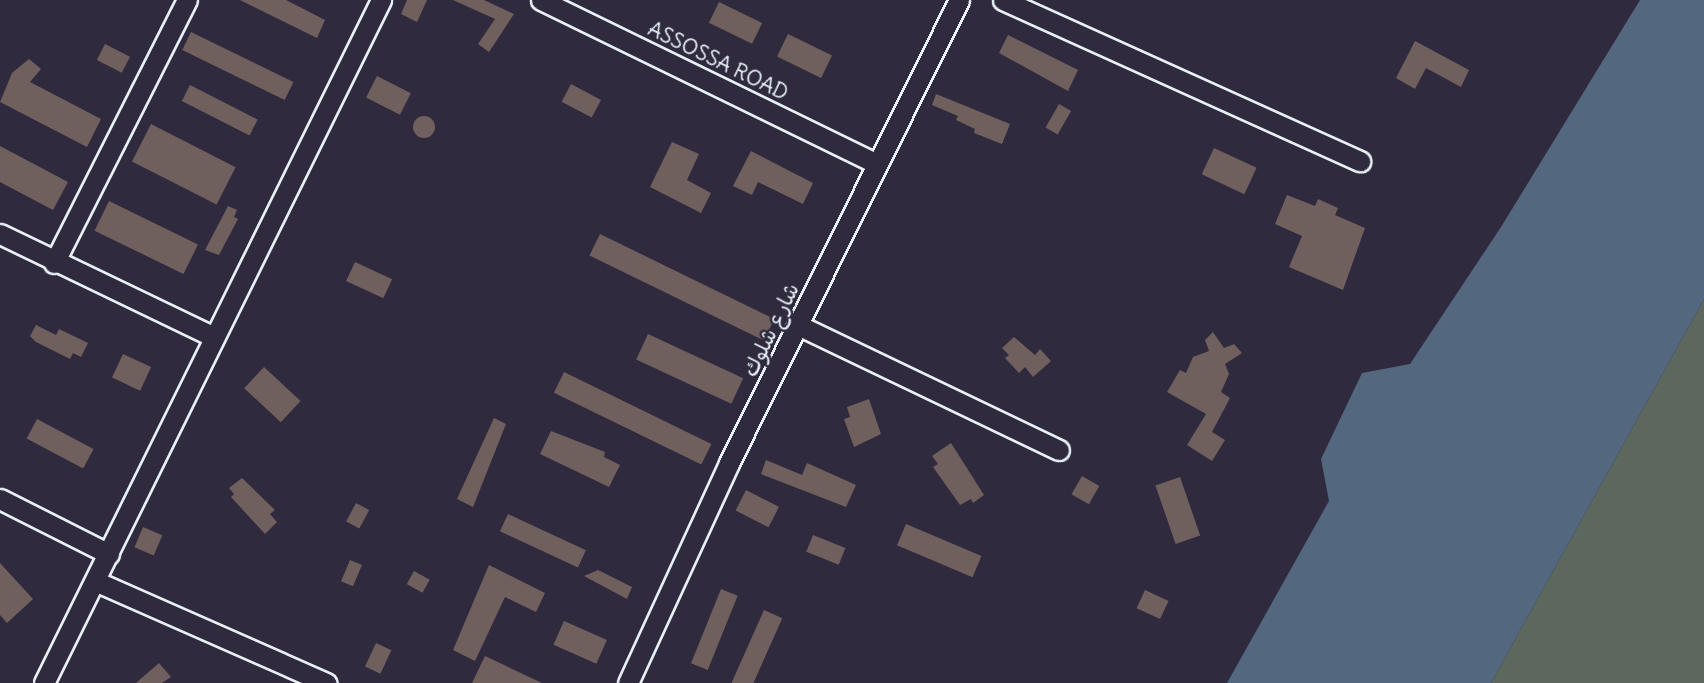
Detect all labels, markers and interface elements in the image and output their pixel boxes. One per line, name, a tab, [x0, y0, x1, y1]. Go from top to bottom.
street label: ASSOSSA ROAD	[644, 16, 792, 106]
street label: شارع شلوك	[738, 279, 804, 381]

